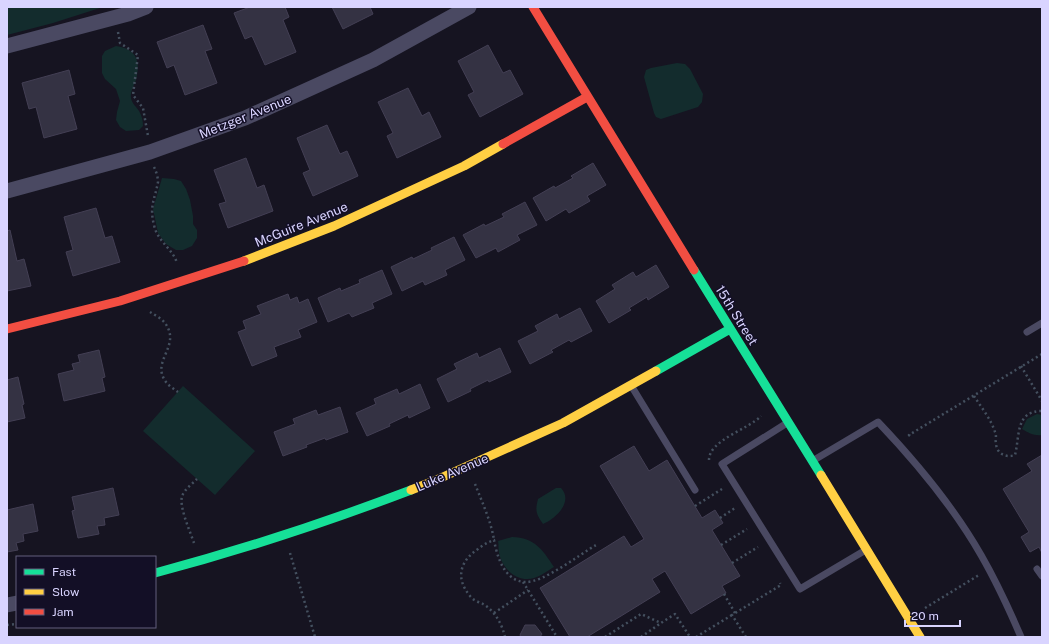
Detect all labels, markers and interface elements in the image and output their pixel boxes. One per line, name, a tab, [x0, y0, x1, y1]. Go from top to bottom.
street label: Metzger Avenue	[197, 91, 293, 142]
street label: McGuire Avenue	[252, 199, 350, 250]
street label: 15th Street	[712, 283, 761, 348]
street label: Luke Avenue	[414, 450, 491, 494]
legend	[16, 556, 156, 628]
text: Fast	[52, 565, 77, 579]
text: Slow	[52, 585, 80, 599]
scale bar	[905, 602, 960, 628]
text: Jam	[52, 605, 74, 619]
text: 20 m	[911, 609, 939, 623]

